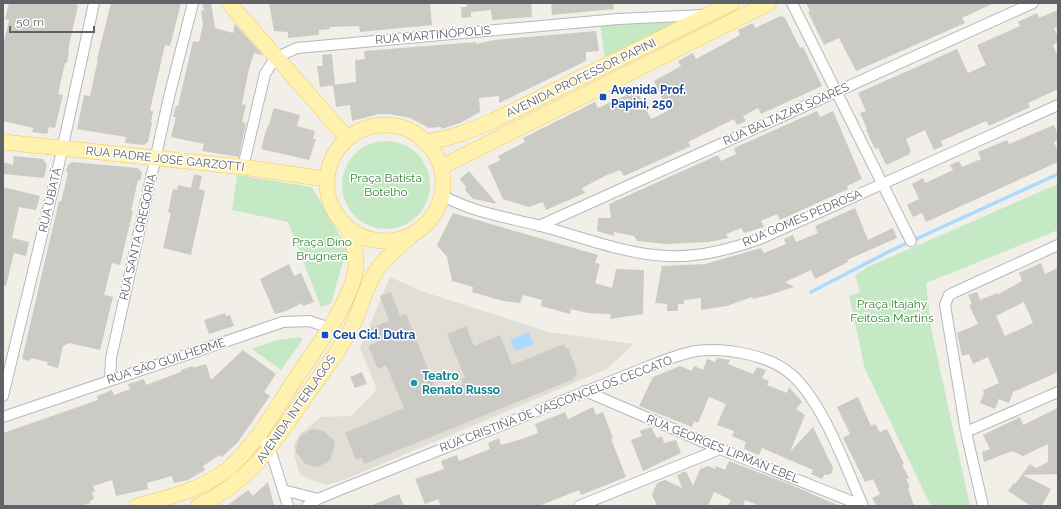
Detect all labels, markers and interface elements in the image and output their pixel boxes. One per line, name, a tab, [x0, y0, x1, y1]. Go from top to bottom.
scale bar	[10, 8, 94, 34]
text: 50 m	[16, 15, 44, 29]
street label: RUA MARTINÓPOLIS	[375, 23, 491, 47]
street label: AVENIDA PROFESSOR PAPINI	[504, 36, 658, 120]
street label: RUA BALTAZAR SOARES	[721, 80, 851, 148]
place label: Avenida Prof. Papini, 250	[611, 83, 686, 111]
marker: Avenida Prof. Papini, 250	[598, 92, 608, 102]
street label: RUA PADRE JOSÉ GARZOTTI	[85, 144, 245, 174]
street label: RUA UBATÃ	[36, 166, 64, 234]
park label: Praça Batista Botelho	[350, 171, 422, 199]
street label: RUA SANTA GREGÓRIA	[117, 172, 159, 302]
street label: RUA GOMES PEDROSA	[740, 186, 864, 250]
park label: Praça Dino Brugnera	[292, 235, 352, 263]
park label: Praça Itajahy Feitosa Martins	[850, 297, 934, 325]
place label: Ceu Cid. Dutra	[333, 328, 416, 342]
marker: Ceu Cid. Dutra	[320, 330, 330, 340]
street label: RUA SÃO GUILHERME	[105, 335, 227, 387]
street label: AVENIDA INTERLAGOS	[253, 352, 339, 466]
street label: RUA CRISTINA DE VASCONCELOS CECCATO	[438, 353, 674, 455]
place label: Teatro Renato Russo	[422, 369, 500, 397]
marker: Teatro Renato Russo	[409, 378, 419, 388]
street label: RUA GEORGES LIPMAN EBEL	[644, 412, 802, 486]

